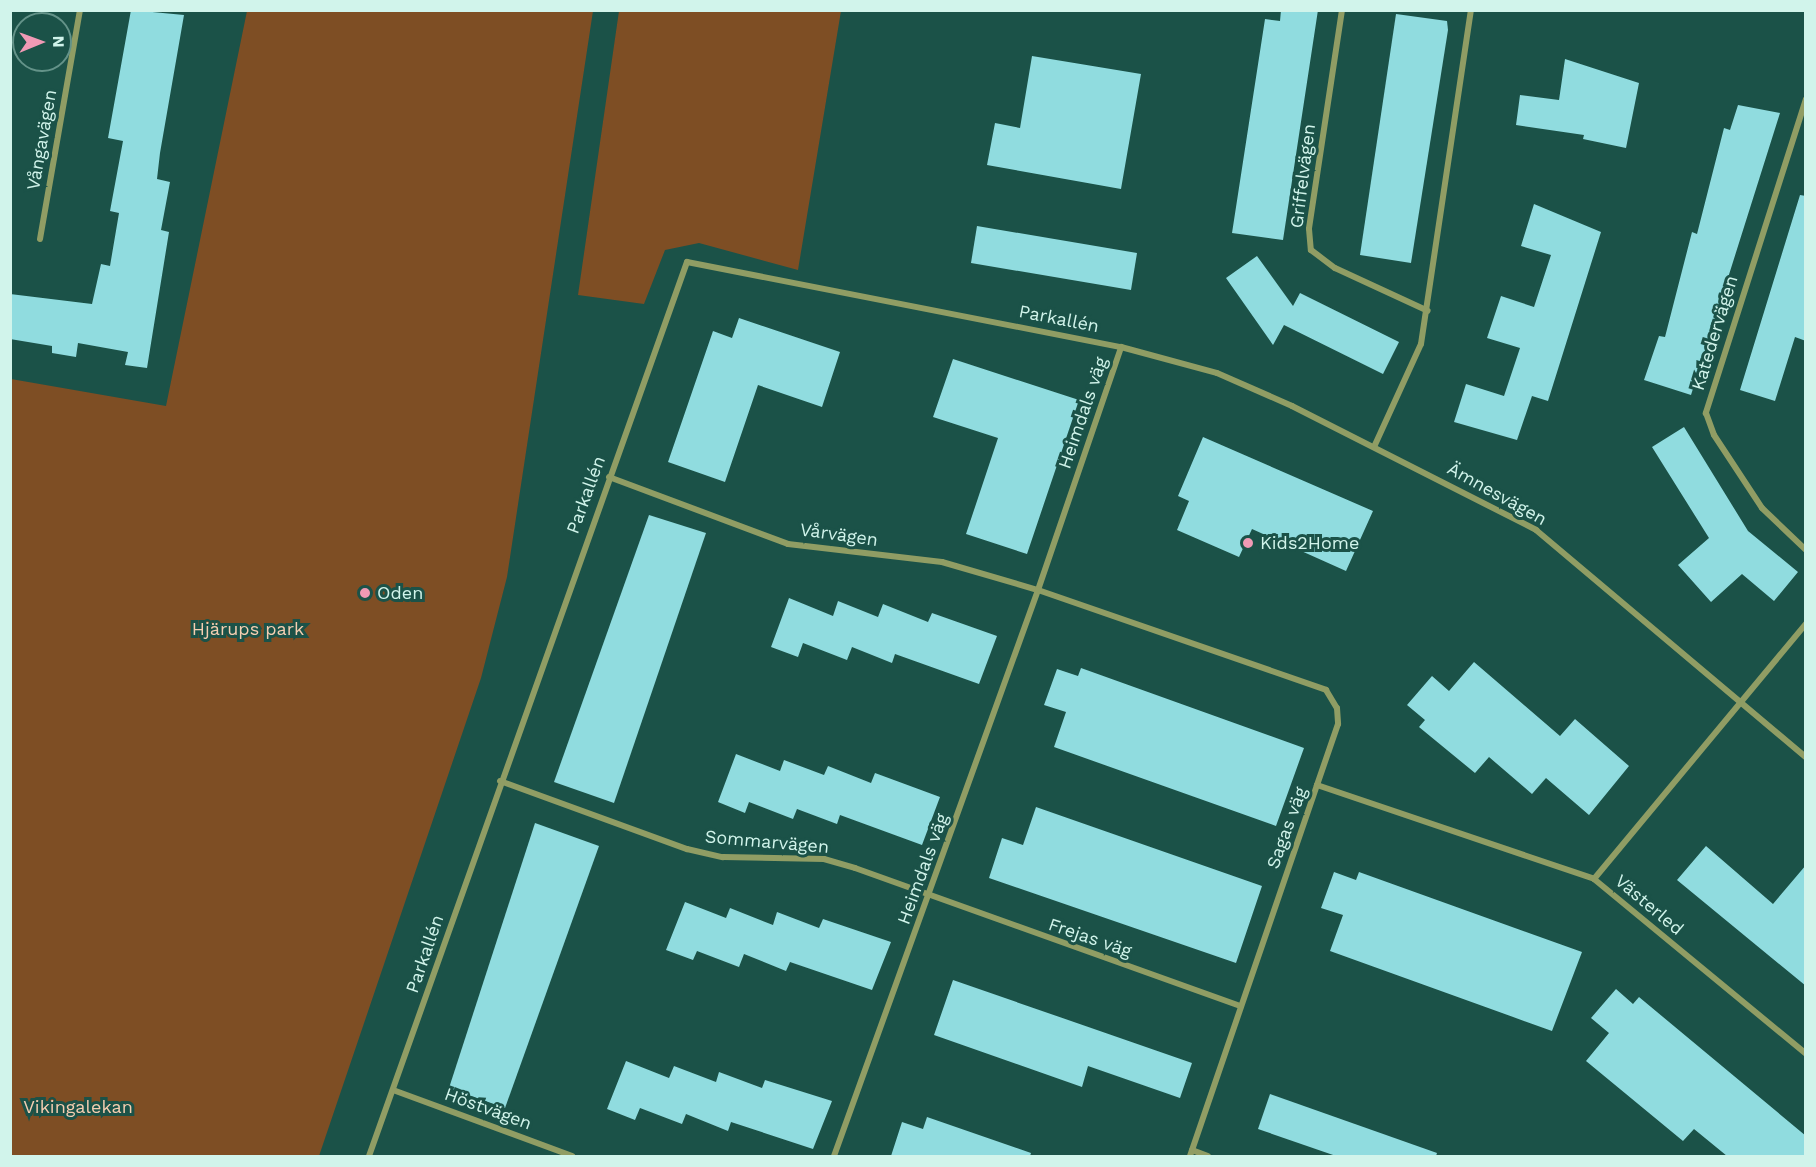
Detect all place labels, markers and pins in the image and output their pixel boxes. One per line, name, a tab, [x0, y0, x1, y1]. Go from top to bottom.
place label: Kids2Home	[1260, 532, 1359, 554]
marker: Kids2Home	[1241, 536, 1255, 550]
place label: Oden	[377, 582, 423, 604]
marker: Oden	[358, 586, 372, 600]

